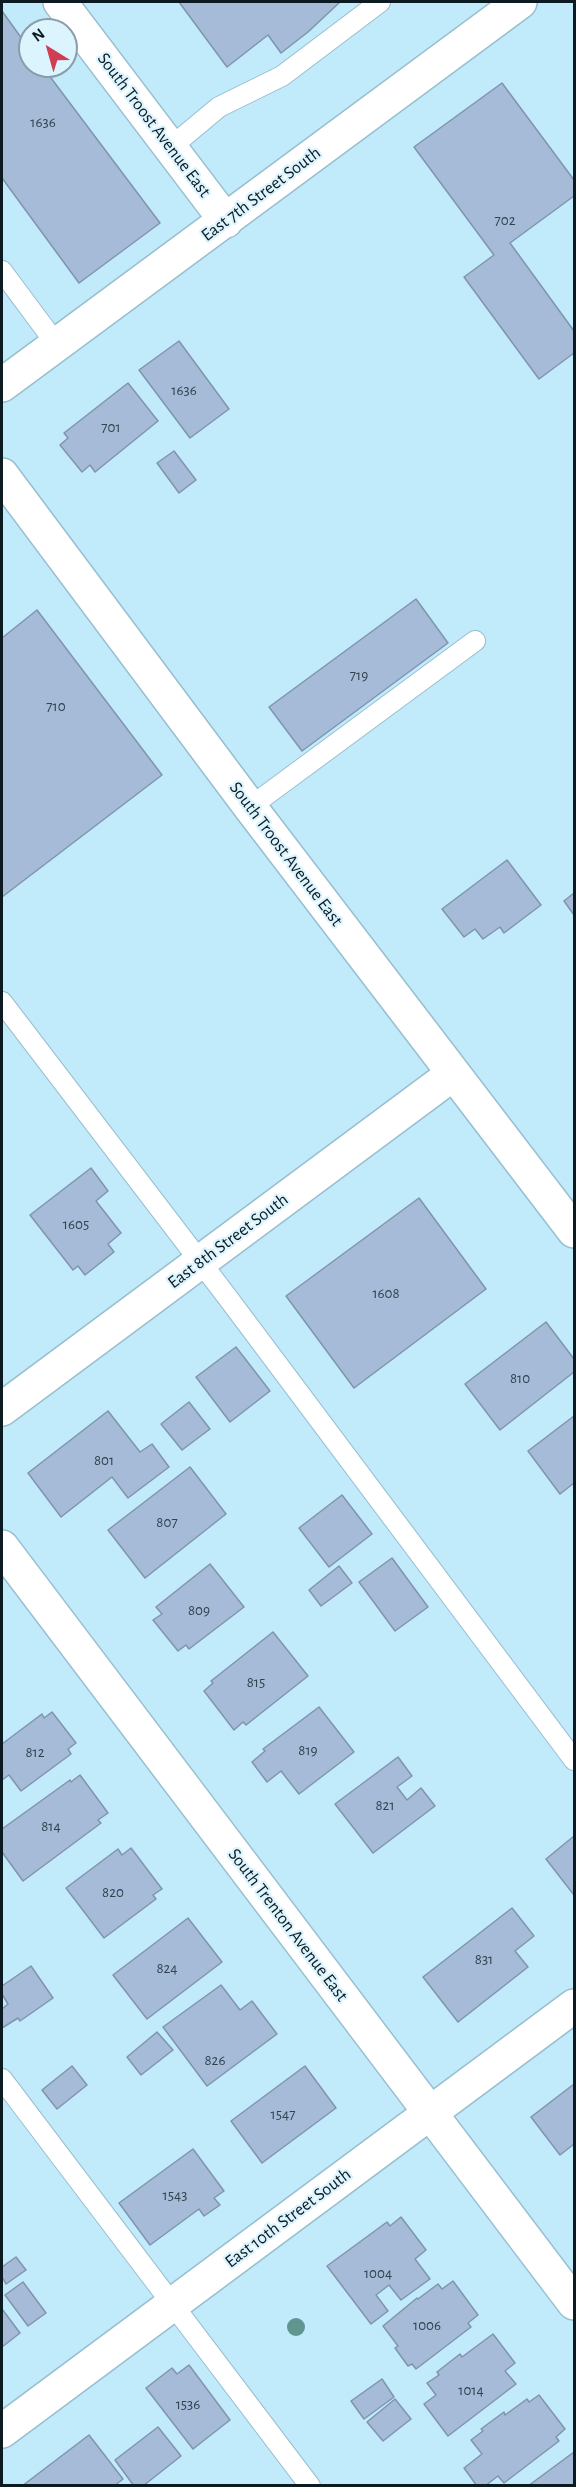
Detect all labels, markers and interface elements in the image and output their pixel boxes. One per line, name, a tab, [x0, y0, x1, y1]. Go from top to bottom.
north arrow	[18, 18, 78, 78]
text: N	[29, 25, 48, 45]
street label: South Troost Avenue East	[93, 49, 215, 201]
house number: 1636	[30, 113, 56, 131]
street label: East 7th Street South	[197, 142, 325, 246]
house number: 702	[495, 211, 515, 229]
house number: 1636	[171, 381, 197, 399]
house number: 701	[101, 418, 121, 436]
house number: 719	[350, 666, 368, 684]
house number: 710	[46, 697, 66, 715]
street label: South Troost Avenue East	[225, 778, 347, 930]
street label: East 8th Street South	[164, 1189, 292, 1293]
house number: 1605	[63, 1215, 89, 1233]
house number: 1608	[372, 1284, 400, 1302]
house number: 810	[510, 1369, 530, 1387]
house number: 801	[94, 1451, 114, 1469]
house number: 807	[156, 1513, 178, 1531]
house number: 809	[188, 1601, 210, 1619]
house number: 815	[247, 1673, 265, 1691]
house number: 819	[298, 1741, 318, 1759]
house number: 812	[25, 1743, 45, 1761]
house number: 821	[375, 1796, 395, 1814]
house number: 814	[41, 1817, 61, 1835]
street label: South Trenton Avenue East	[223, 1844, 353, 2006]
house number: 820	[102, 1883, 124, 1901]
house number: 831	[475, 1950, 493, 1968]
house number: 824	[156, 1959, 178, 1977]
house number: 826	[205, 2051, 225, 2069]
house number: 1547	[271, 2105, 295, 2123]
street label: East 10th Street South	[221, 2164, 355, 2272]
house number: 1543	[163, 2186, 187, 2204]
house number: 1004	[364, 2264, 392, 2282]
house number: 1006	[413, 2316, 441, 2334]
house number: 1014	[458, 2381, 484, 2399]
house number: 1536	[176, 2395, 200, 2413]

